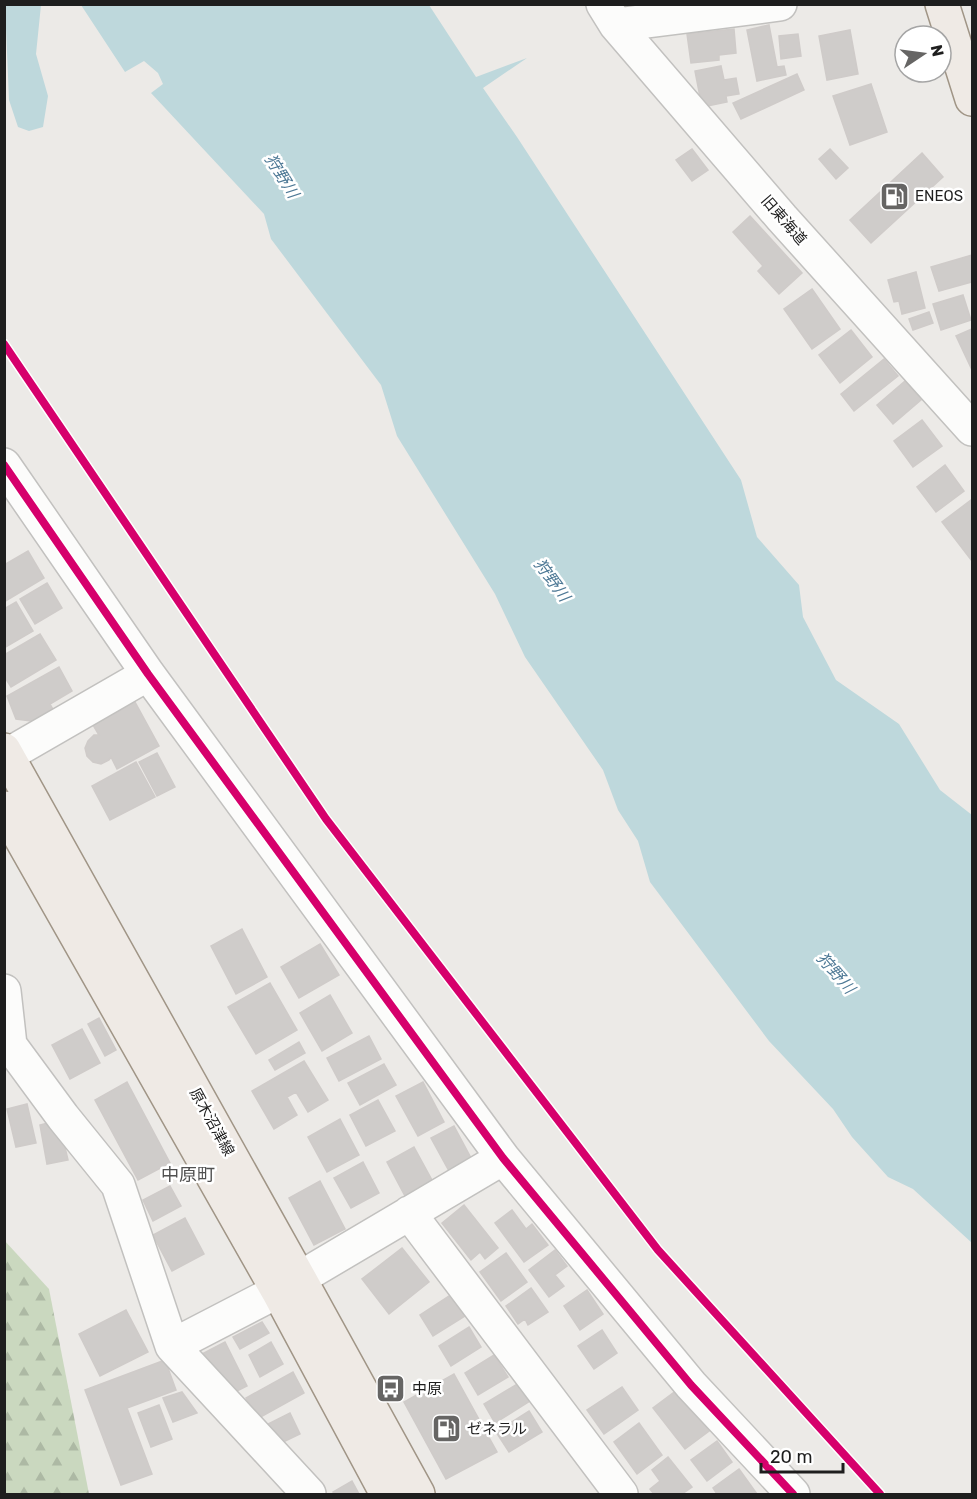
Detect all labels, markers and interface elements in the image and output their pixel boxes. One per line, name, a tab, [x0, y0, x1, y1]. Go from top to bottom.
north arrow	[893, 24, 953, 84]
text: N	[927, 43, 948, 58]
water label: 狩野川	[261, 151, 304, 203]
fuel station icon: ENEOS	[878, 180, 910, 212]
place label: ENEOS	[915, 187, 963, 205]
street label: 旧東海道	[758, 191, 810, 249]
water label: 狩野川	[530, 555, 575, 607]
water label: 狩野川	[813, 949, 860, 999]
street label: 原木沼津線	[186, 1085, 238, 1159]
district label: 中原町	[161, 1164, 215, 1186]
bus stop icon: 中原	[375, 1373, 407, 1405]
place label: 中原	[412, 1380, 442, 1398]
fuel station icon: ゼネラル	[430, 1413, 462, 1445]
place label: ゼネラル	[467, 1420, 527, 1438]
scale bar	[761, 1436, 844, 1474]
text: 20 m	[770, 1446, 812, 1468]

